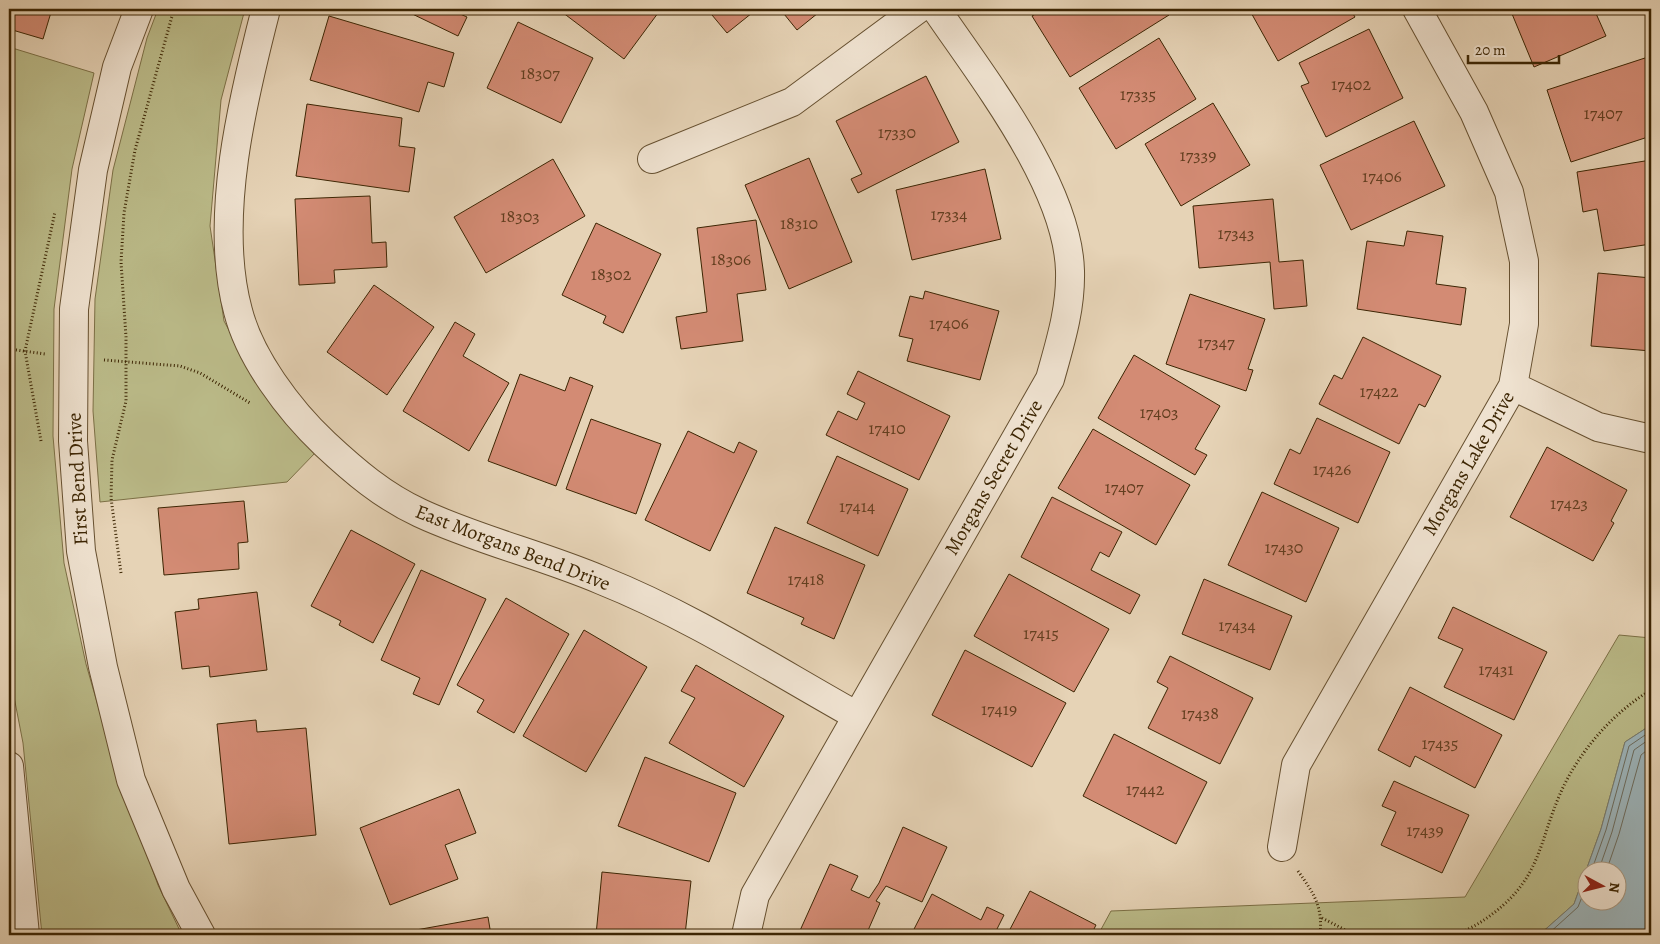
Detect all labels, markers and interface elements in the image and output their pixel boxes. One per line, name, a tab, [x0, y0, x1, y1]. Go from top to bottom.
scale bar	[1468, 32, 1559, 64]
text: 20 m	[1475, 40, 1506, 60]
house number: 18307	[520, 61, 560, 85]
house number: 17402	[1331, 72, 1371, 96]
house number: 17335	[1120, 82, 1156, 106]
house number: 17407	[1583, 101, 1623, 125]
house number: 17330	[878, 120, 916, 144]
house number: 17339	[1180, 143, 1216, 167]
house number: 17406	[1362, 164, 1402, 188]
house number: 17334	[931, 202, 967, 226]
house number: 18303	[500, 204, 540, 228]
house number: 18310	[780, 211, 818, 235]
house number: 17343	[1218, 221, 1254, 245]
house number: 18306	[711, 247, 751, 271]
house number: 18302	[591, 262, 632, 286]
house number: 17406	[929, 311, 969, 335]
house number: 17347	[1198, 330, 1235, 354]
house number: 17422	[1360, 379, 1399, 403]
street label: Morgans Lake Drive	[1416, 386, 1521, 541]
street label: Morgans Secret Drive	[938, 394, 1049, 560]
house number: 17403	[1140, 400, 1178, 424]
street label: First Bend Drive	[61, 412, 94, 546]
house number: 17410	[868, 416, 906, 440]
house number: 17426	[1313, 457, 1351, 481]
house number: 17407	[1104, 475, 1144, 499]
house number: 17423	[1550, 491, 1588, 515]
house number: 17414	[839, 494, 875, 518]
street label: East Morgans Bend Drive	[411, 498, 614, 597]
house number: 17430	[1265, 535, 1303, 559]
house number: 17418	[788, 567, 824, 591]
house number: 17434	[1218, 613, 1256, 637]
house number: 17415	[1023, 621, 1059, 645]
house number: 17431	[1478, 657, 1514, 681]
house number: 17419	[981, 697, 1017, 721]
house number: 17438	[1181, 701, 1219, 725]
house number: 17435	[1421, 731, 1459, 755]
house number: 17442	[1126, 777, 1165, 801]
house number: 17439	[1406, 818, 1444, 842]
north arrow	[1578, 862, 1628, 912]
text: N	[1604, 881, 1624, 894]

